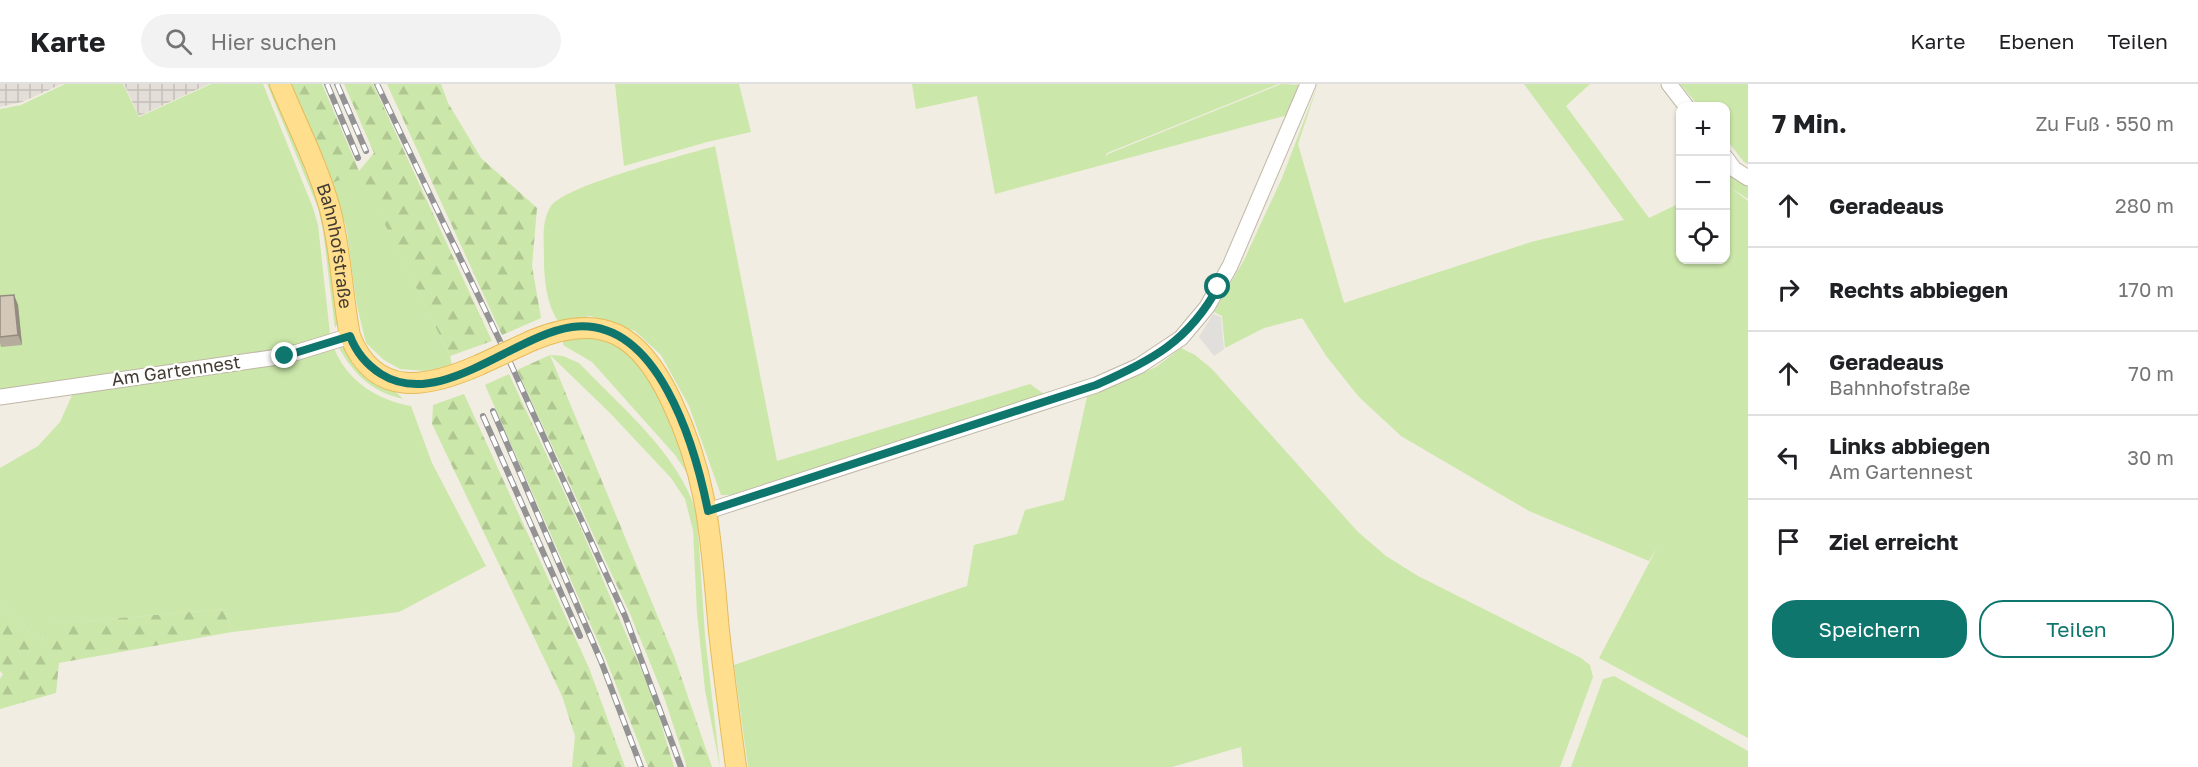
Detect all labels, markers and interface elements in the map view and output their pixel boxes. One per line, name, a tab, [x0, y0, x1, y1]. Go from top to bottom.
search box	[141, 14, 561, 68]
text: Karte	[30, 25, 105, 58]
icon: search	[162, 25, 195, 58]
text: Hier suchen	[210, 28, 337, 55]
text: Karte	[1910, 28, 1966, 54]
text: Ebenen	[1999, 28, 2074, 54]
text: Teilen	[2107, 28, 2168, 54]
map controls	[1676, 102, 1730, 264]
button: +	[1676, 102, 1730, 156]
text: 7 Min.	[1772, 108, 1847, 139]
text: Zu Fuß · 550 m	[2035, 111, 2174, 135]
button: −	[1676, 156, 1730, 210]
street label: Bahnhofstraße	[313, 180, 358, 310]
icon: ahead	[1772, 189, 1805, 222]
text: Geradeaus	[1829, 192, 1944, 219]
text: 280 m	[2115, 193, 2174, 217]
button: locate	[1676, 210, 1730, 264]
route start	[1204, 273, 1230, 299]
icon: right	[1772, 273, 1805, 306]
text: Rechts abbiegen	[1829, 276, 2008, 303]
text: 170 m	[2119, 277, 2174, 301]
route end	[271, 342, 297, 368]
text: Geradeaus	[1829, 348, 1944, 375]
street label: Am Gartennest	[110, 350, 242, 390]
icon: ahead	[1772, 357, 1805, 390]
text: 70 m	[2128, 361, 2174, 385]
text: Bahnhofstraße	[1829, 375, 1970, 399]
text: Links abbiegen	[1829, 432, 1990, 459]
icon: left	[1772, 441, 1805, 474]
text: 30 m	[2127, 445, 2174, 469]
text: Am Gartennest	[1829, 459, 1973, 483]
icon: arrive	[1772, 525, 1805, 558]
text: Ziel erreicht	[1829, 528, 1958, 555]
button: Speichern	[1772, 600, 1967, 658]
button: Teilen	[1979, 600, 2174, 658]

